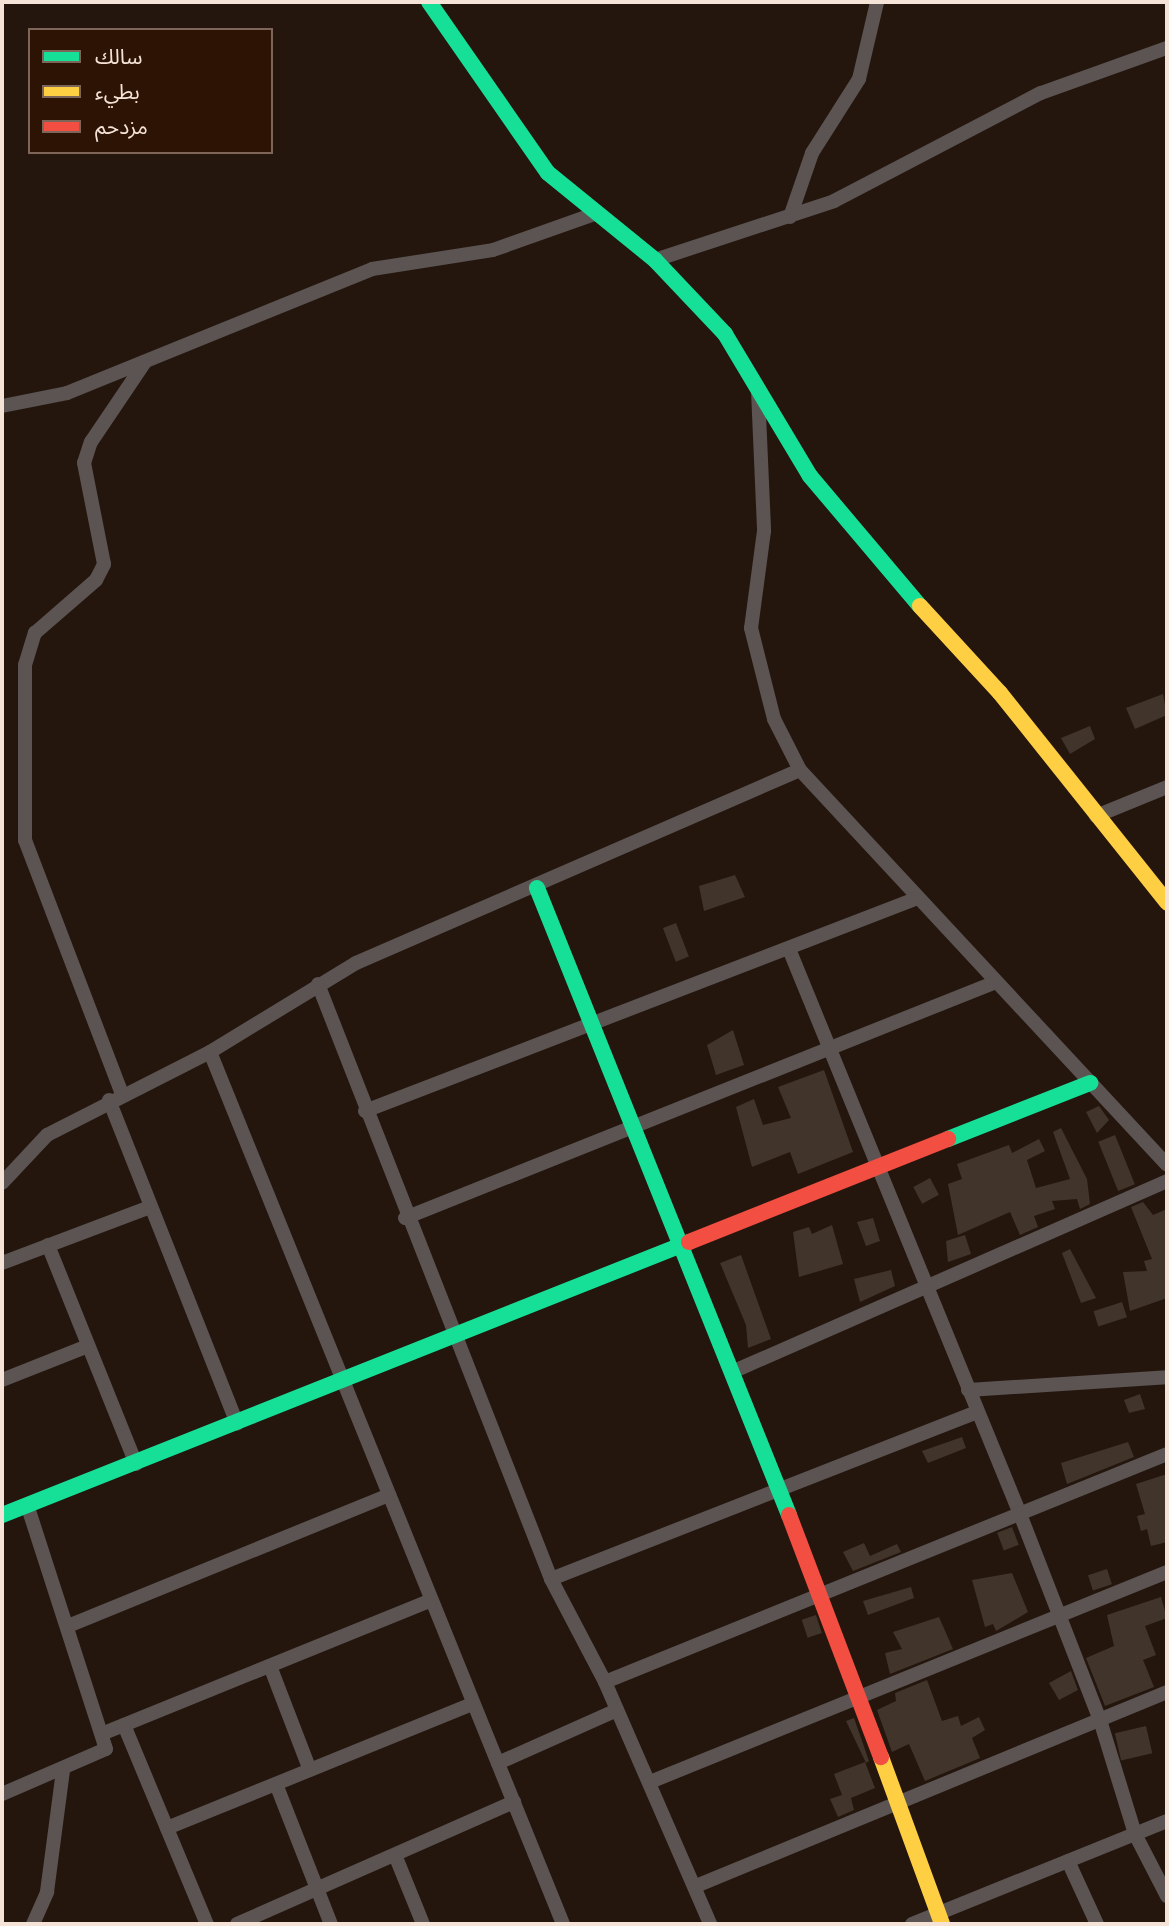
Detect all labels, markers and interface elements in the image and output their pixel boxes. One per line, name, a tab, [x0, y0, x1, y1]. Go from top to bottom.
legend	[28, 28, 273, 154]
text: سالك	[95, 35, 142, 79]
text: بطيء	[95, 70, 140, 114]
text: مزدحم	[95, 105, 148, 149]

